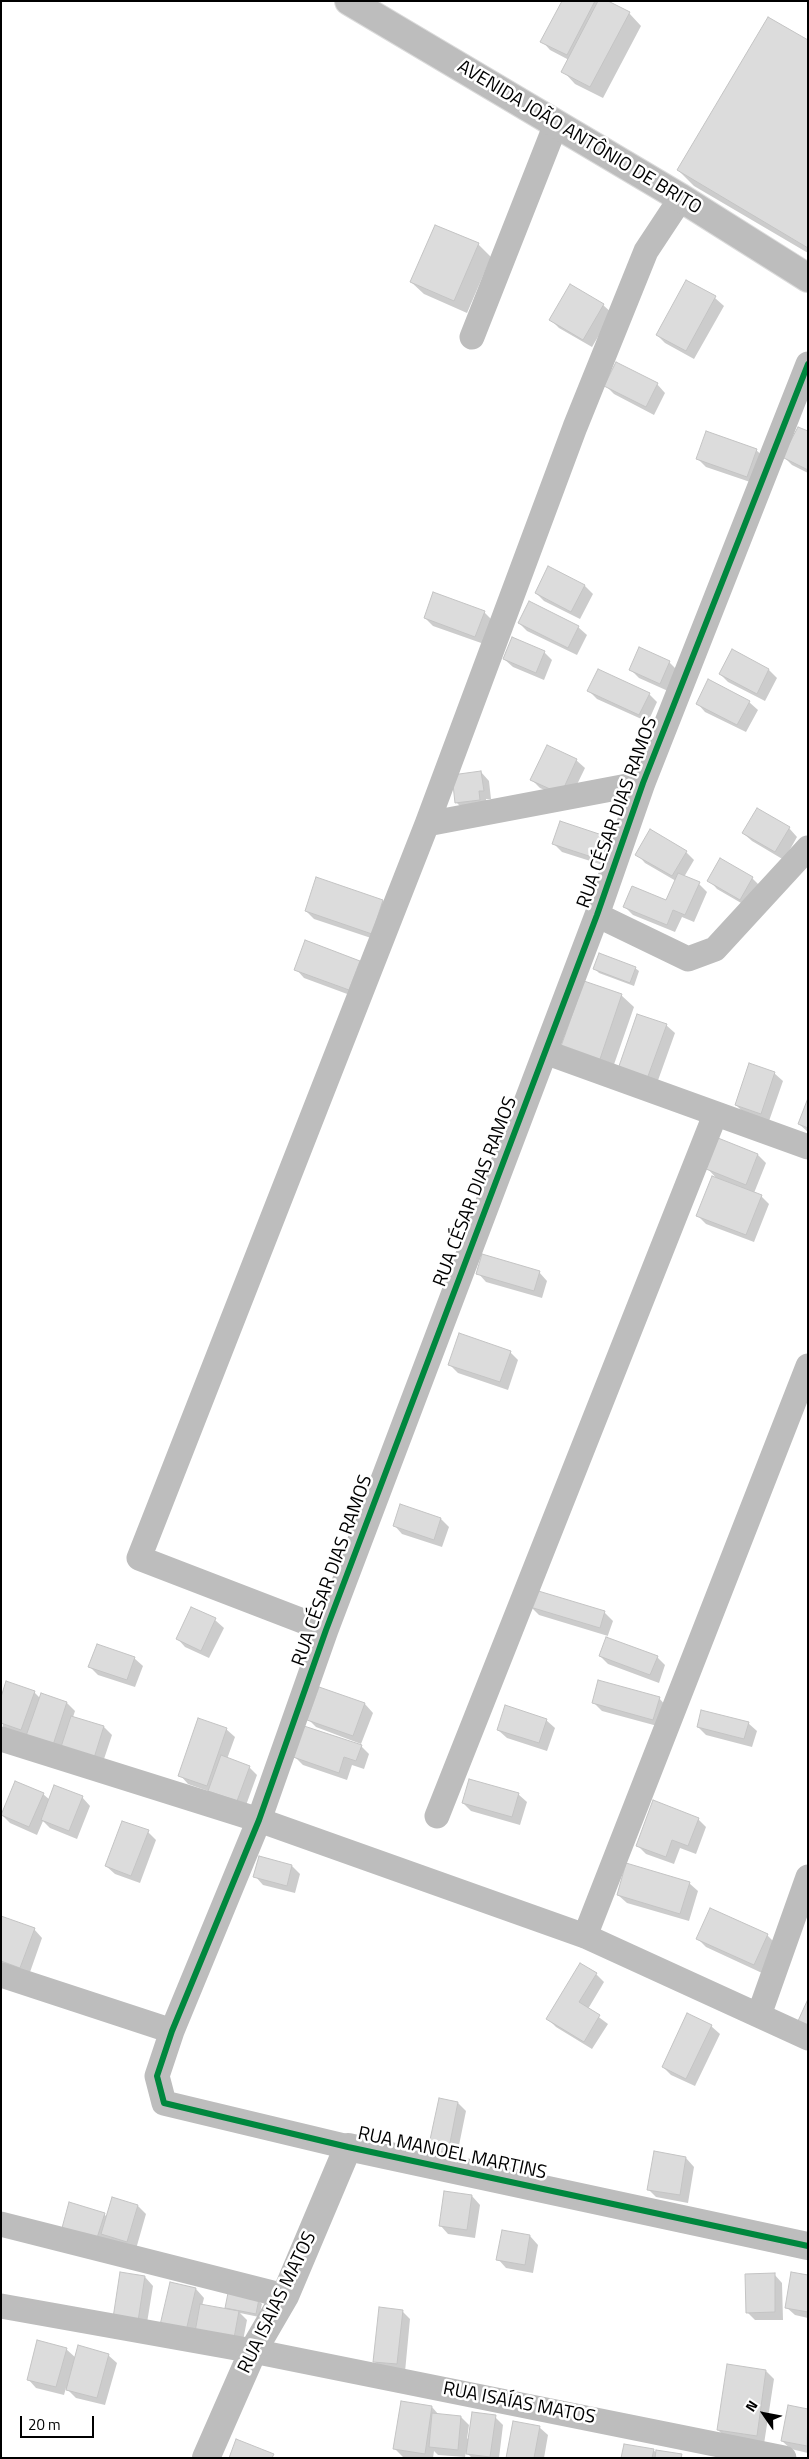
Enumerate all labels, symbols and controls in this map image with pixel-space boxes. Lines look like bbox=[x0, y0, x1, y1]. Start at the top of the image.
street label: AVENIDA JOÃO ANTÔNIO DE BRITO bbox=[453, 56, 705, 220]
street label: RUA CÉSAR DIAS RAMOS bbox=[573, 714, 663, 912]
street label: RUA CÉSAR DIAS RAMOS bbox=[429, 1094, 523, 1290]
street label: RUA CÉSAR DIAS RAMOS bbox=[288, 1472, 378, 1670]
street label: RUA MANOEL MARTINS bbox=[356, 2123, 548, 2185]
street label: RUA ISAIAS MATOS bbox=[234, 2229, 322, 2377]
street label: RUA ISAÍAS MATOS bbox=[441, 2378, 597, 2430]
north arrow bbox=[739, 2389, 789, 2439]
text: N bbox=[740, 2396, 762, 2415]
scale bar bbox=[22, 2406, 96, 2438]
text: 20 m bbox=[28, 2413, 61, 2436]

